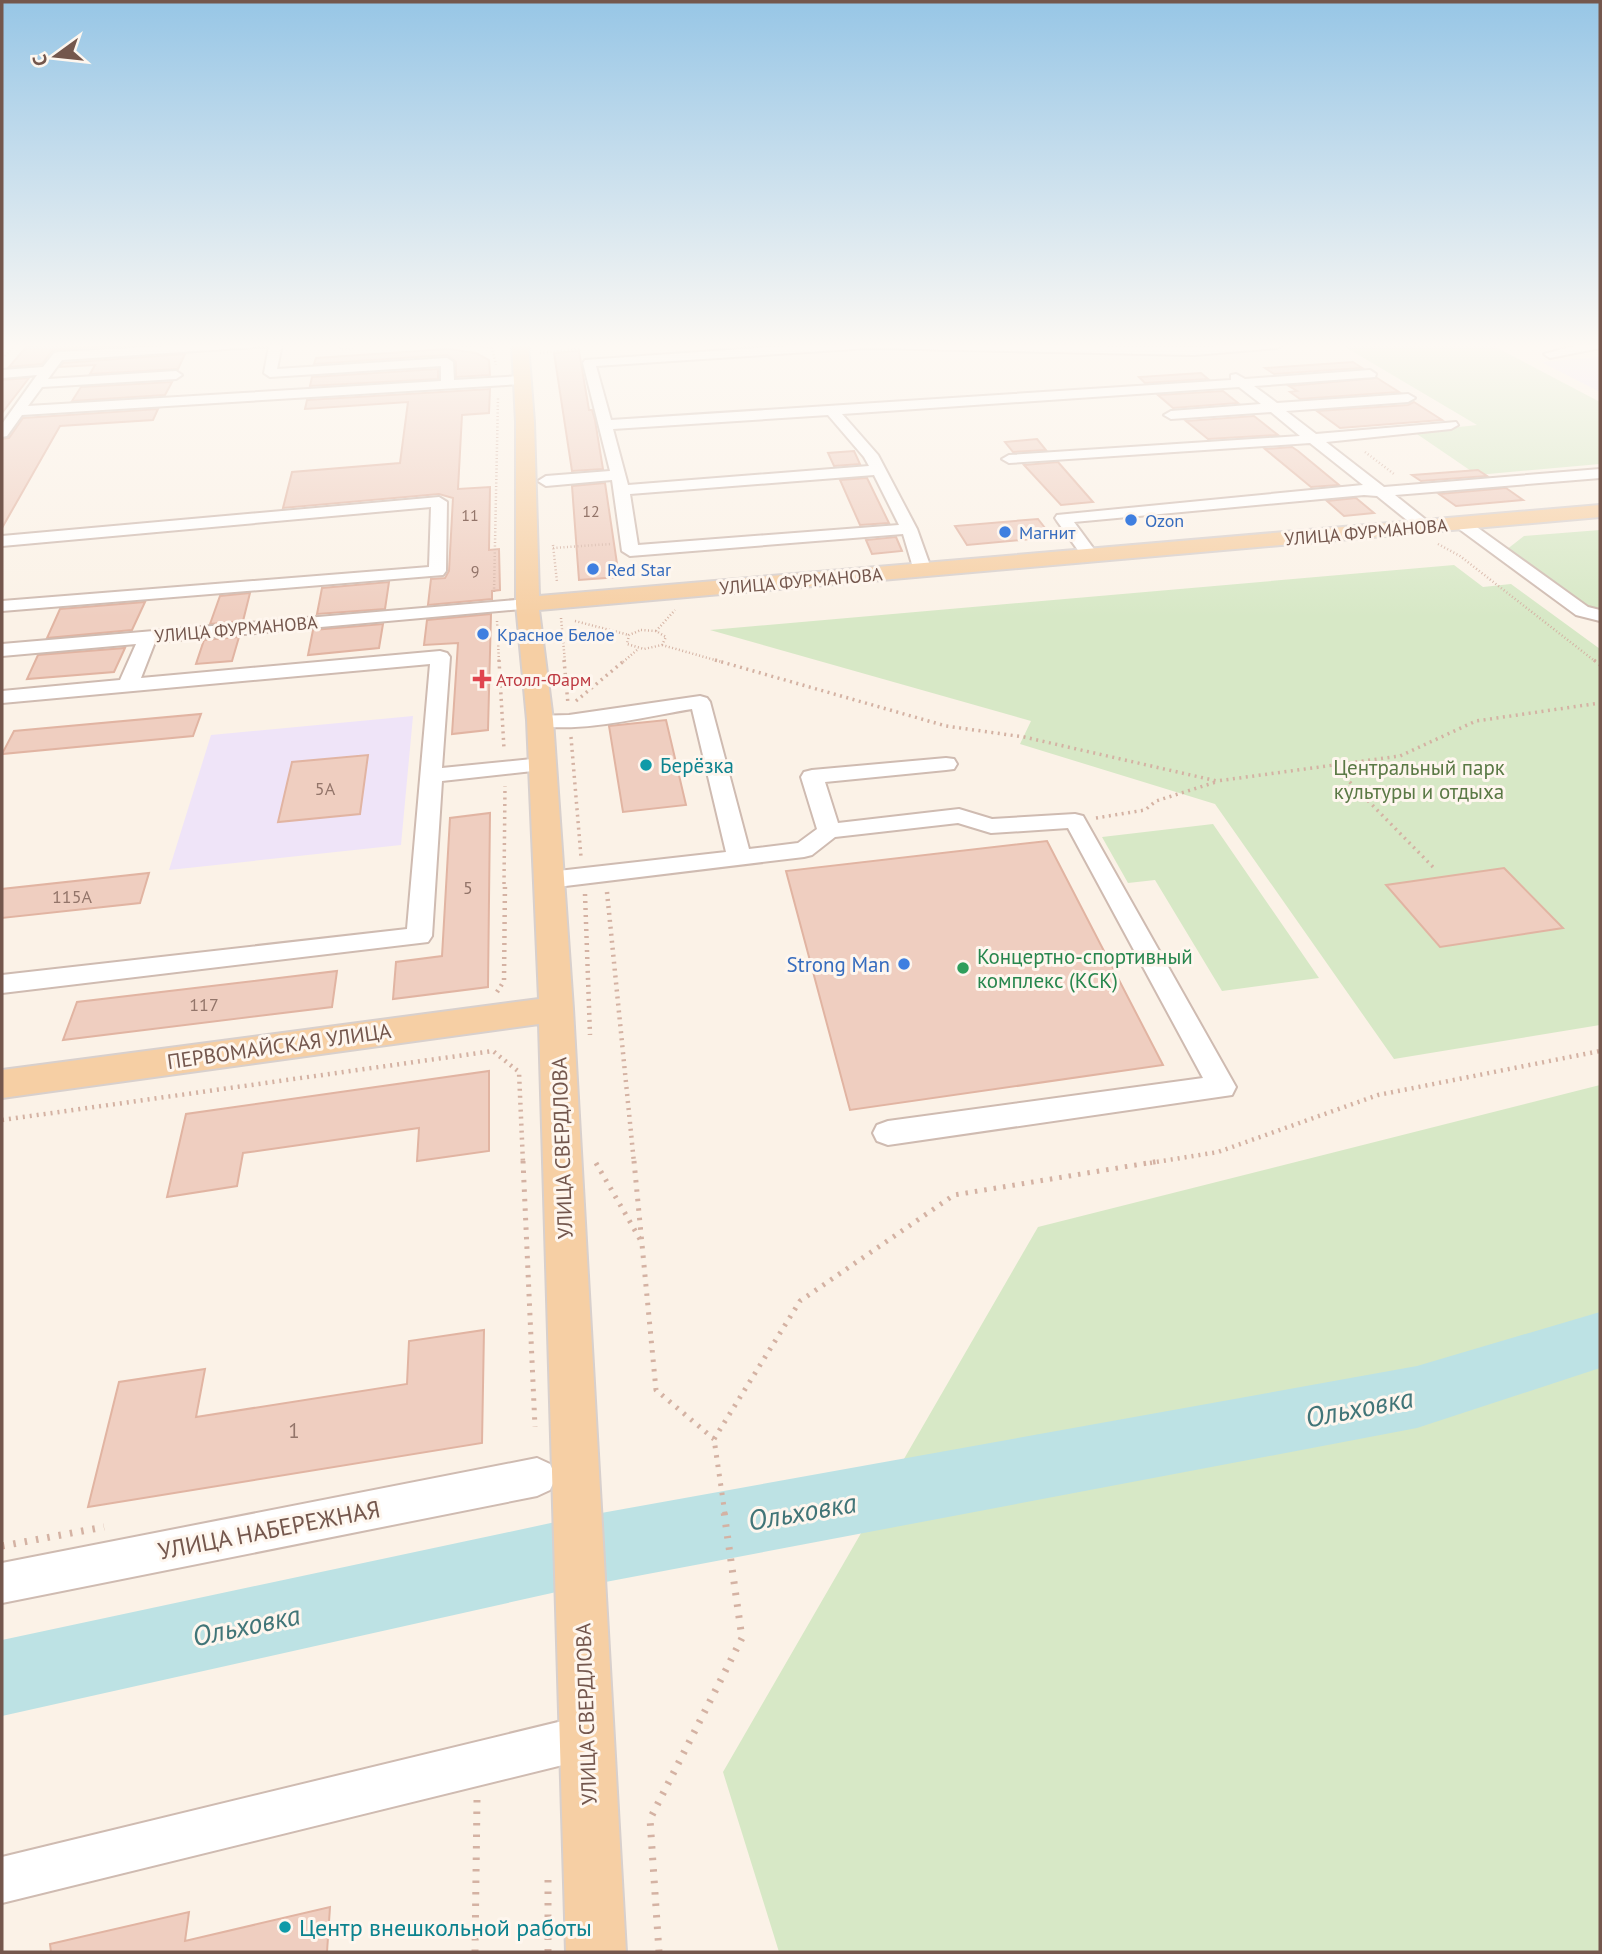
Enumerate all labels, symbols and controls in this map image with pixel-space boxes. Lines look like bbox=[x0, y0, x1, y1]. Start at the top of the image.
north arrow bbox=[21, 21, 91, 91]
text: С bbox=[27, 52, 53, 69]
house number: 12 bbox=[582, 501, 600, 521]
house number: 11 bbox=[461, 505, 479, 525]
place label: Ozon bbox=[1145, 509, 1184, 532]
marker: Ozon bbox=[1123, 512, 1139, 528]
street label: УЛИЦА ФУРМАНОВА bbox=[1283, 513, 1449, 551]
place label: Магнит bbox=[1019, 521, 1076, 544]
marker: Магнит bbox=[997, 524, 1013, 540]
place label: Red Star bbox=[607, 558, 671, 581]
house number: 9 bbox=[471, 561, 479, 581]
marker: Red Star bbox=[585, 561, 601, 577]
street label: УЛИЦА ФУРМАНОВА bbox=[718, 562, 884, 600]
street label: УЛИЦА ФУРМАНОВА bbox=[153, 610, 319, 648]
place label: Красное Белое bbox=[497, 623, 615, 646]
marker: Красное Белое bbox=[475, 626, 491, 642]
place label: Атолл-Фарм bbox=[496, 668, 591, 691]
marker: Атолл-Фарм bbox=[474, 671, 490, 687]
place label: Берёзка bbox=[660, 752, 734, 779]
park label: Центральный парк культуры и отдыха bbox=[1333, 754, 1505, 805]
marker: Берёзка bbox=[638, 757, 654, 773]
house number: 5А bbox=[315, 777, 336, 800]
house number: 5 bbox=[463, 876, 473, 899]
house number: 115А bbox=[52, 885, 92, 908]
place label: Концертно-спортивный комплекс (КСК) bbox=[977, 943, 1193, 994]
place label: Strong Man bbox=[786, 951, 890, 978]
marker: Strong Man bbox=[896, 956, 912, 972]
marker: Концертно-спортивный комплекс (КСК) bbox=[955, 960, 971, 976]
house number: 117 bbox=[189, 993, 219, 1016]
street label: ПЕРВОМАЙСКАЯ УЛИЦА bbox=[165, 1017, 393, 1075]
street label: УЛИЦА СВЕРДЛОВА bbox=[545, 1056, 579, 1240]
water label: Ольховка bbox=[1302, 1378, 1416, 1436]
house number: 1 bbox=[288, 1417, 300, 1444]
water label: Ольховка bbox=[745, 1483, 859, 1539]
street label: УЛИЦА НАБЕРЕЖНАЯ bbox=[155, 1493, 383, 1567]
water label: Ольховка bbox=[189, 1595, 304, 1654]
street label: УЛИЦА СВЕРДЛОВА bbox=[569, 1622, 603, 1806]
place label: Центр внешкольной работы bbox=[299, 1912, 592, 1943]
marker: Центр внешкольной работы bbox=[277, 1919, 293, 1935]

